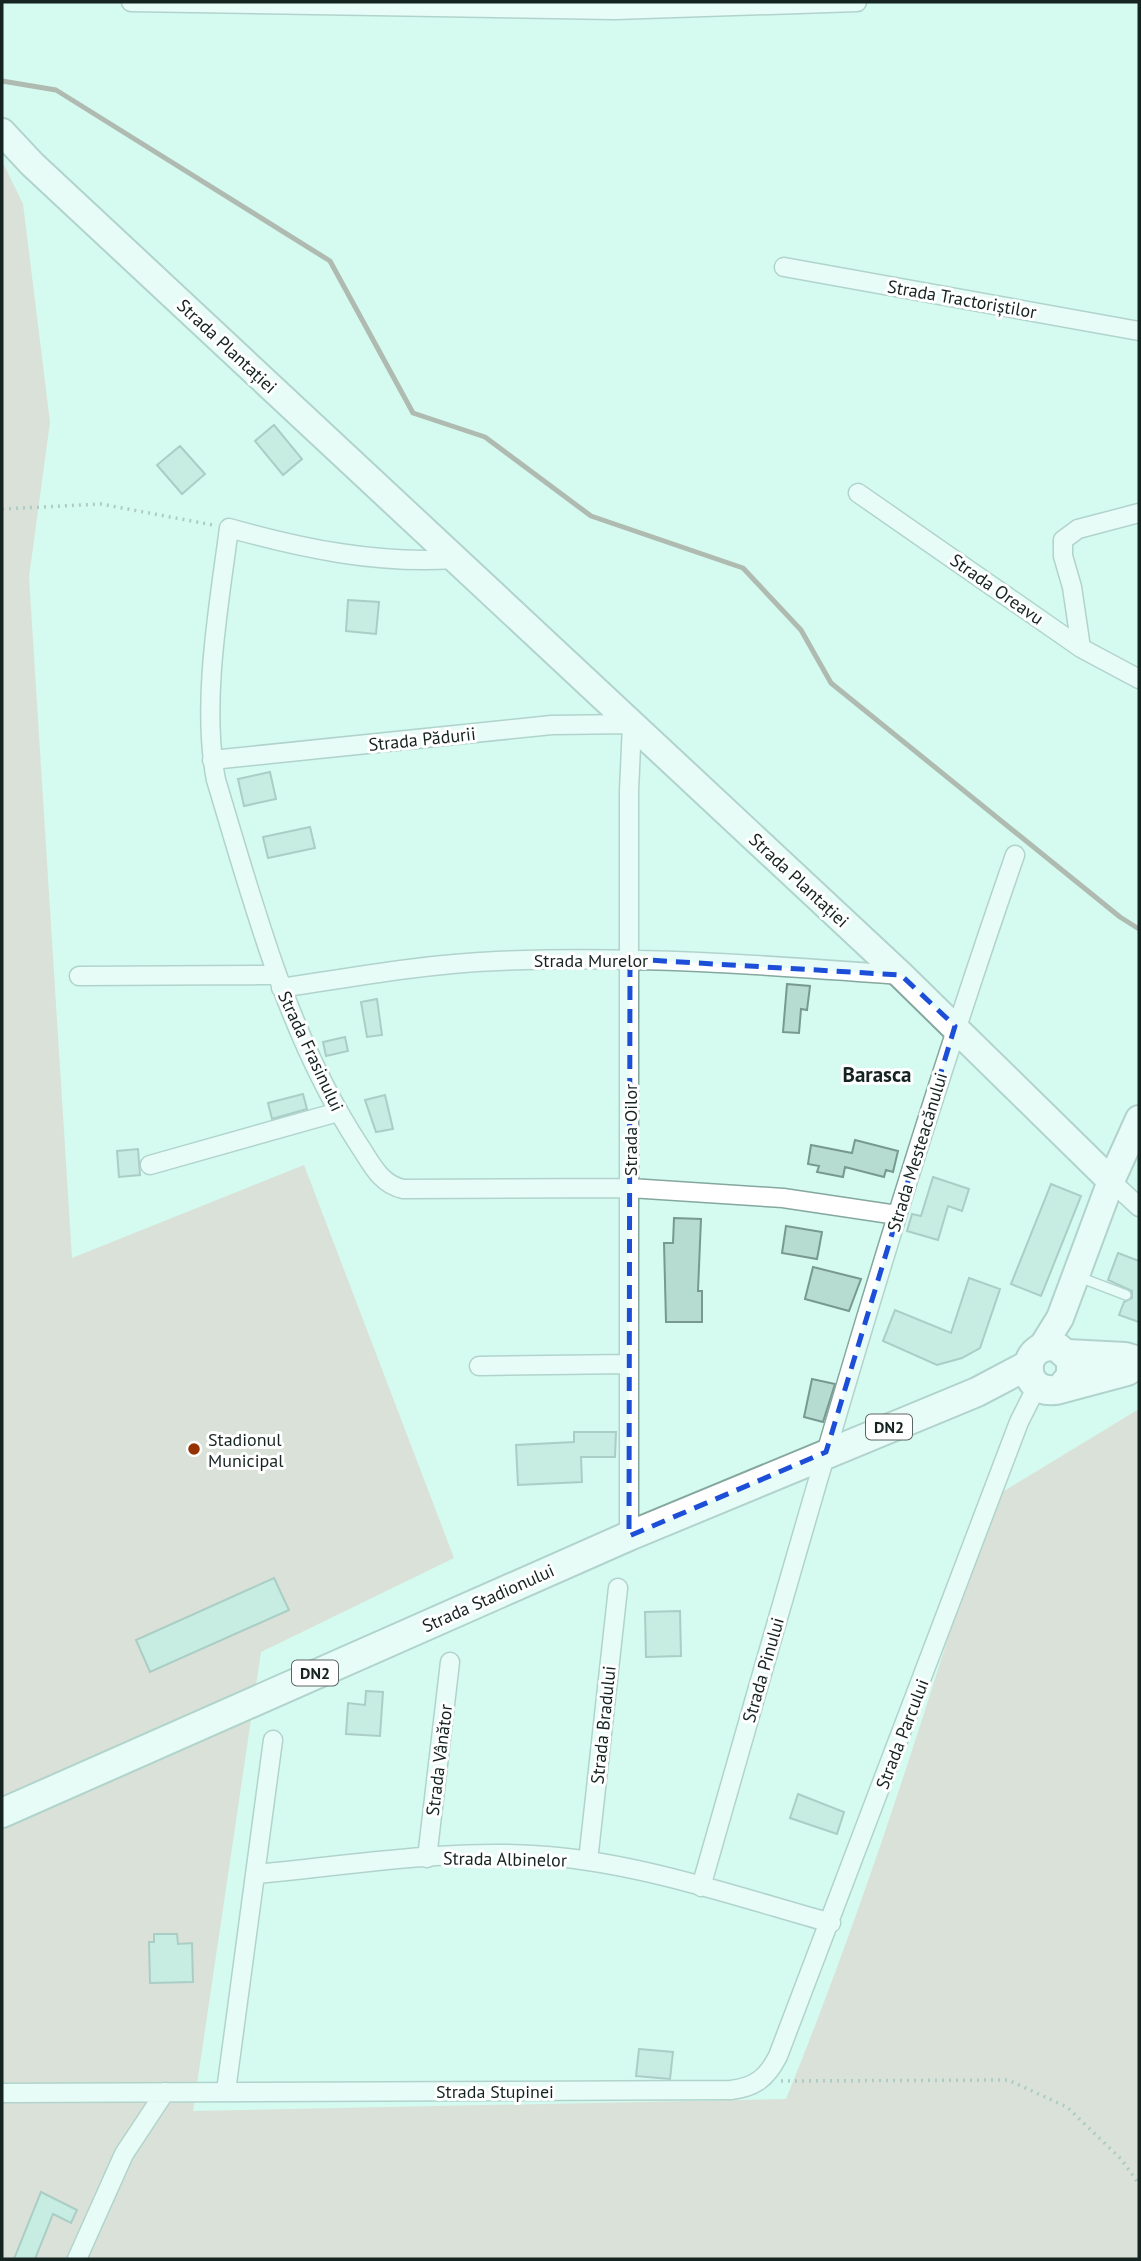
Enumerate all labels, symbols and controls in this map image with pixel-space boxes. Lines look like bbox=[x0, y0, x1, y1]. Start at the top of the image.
street label: Strada Tractoriștilor bbox=[886, 275, 1038, 323]
street label: Strada Plantației bbox=[172, 294, 282, 398]
street label: Strada Oreavu bbox=[946, 548, 1048, 630]
street label: Strada Pădurii bbox=[367, 722, 477, 756]
street label: Strada Plantației bbox=[744, 828, 854, 932]
street label: Strada Murelor bbox=[534, 949, 648, 972]
street label: Strada Frasinului bbox=[273, 987, 349, 1115]
district label: Barasca bbox=[843, 1061, 912, 1088]
street label: Strada Mesteacănului bbox=[882, 1070, 952, 1234]
street label: Strada Oilor bbox=[619, 1084, 642, 1176]
road number: DN2 bbox=[866, 1414, 912, 1440]
place label: Stadionul Municipal bbox=[208, 1428, 284, 1472]
marker: Stadionul Municipal bbox=[186, 1441, 202, 1457]
street label: Strada Stadionului bbox=[418, 1559, 558, 1637]
street label: Strada Pinului bbox=[737, 1615, 789, 1725]
road number: DN2 bbox=[292, 1660, 338, 1686]
street label: Strada Bradului bbox=[585, 1665, 621, 1785]
street label: Strada Parcului bbox=[870, 1676, 934, 1792]
street label: Strada Vânător bbox=[421, 1703, 457, 1817]
street label: Strada Albinelor bbox=[443, 1846, 567, 1872]
street label: Strada Stupinei bbox=[436, 2080, 554, 2103]

